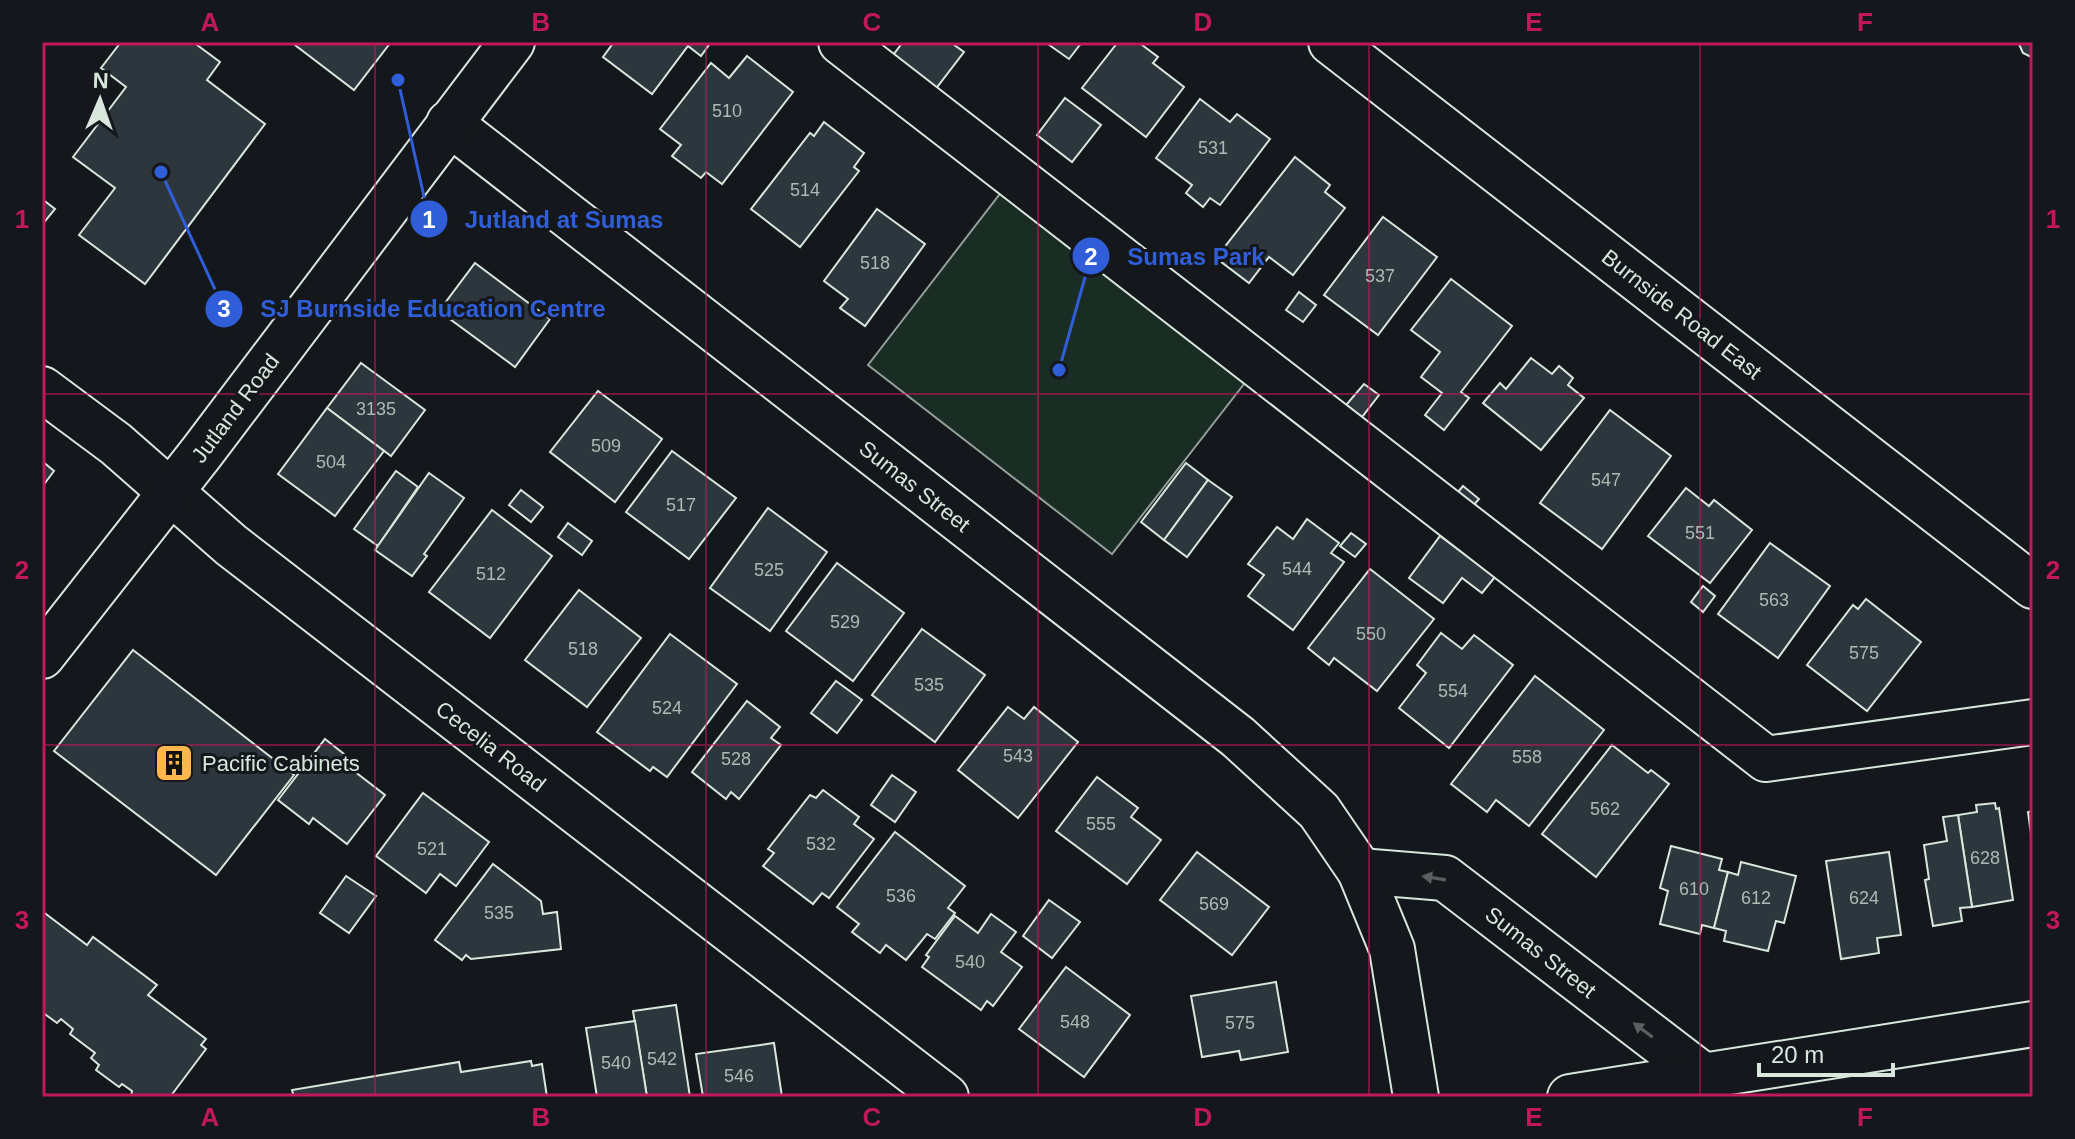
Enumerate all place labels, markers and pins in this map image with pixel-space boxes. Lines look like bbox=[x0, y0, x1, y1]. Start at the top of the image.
callout: Jutland at Sumas bbox=[409, 195, 679, 243]
callout: Sumas Park bbox=[1071, 232, 1281, 280]
callout: SJ Burnside Education Centre bbox=[204, 285, 621, 333]
building icon: Pacific Cabinets bbox=[153, 742, 195, 784]
place label: Pacific Cabinets bbox=[202, 751, 360, 776]

